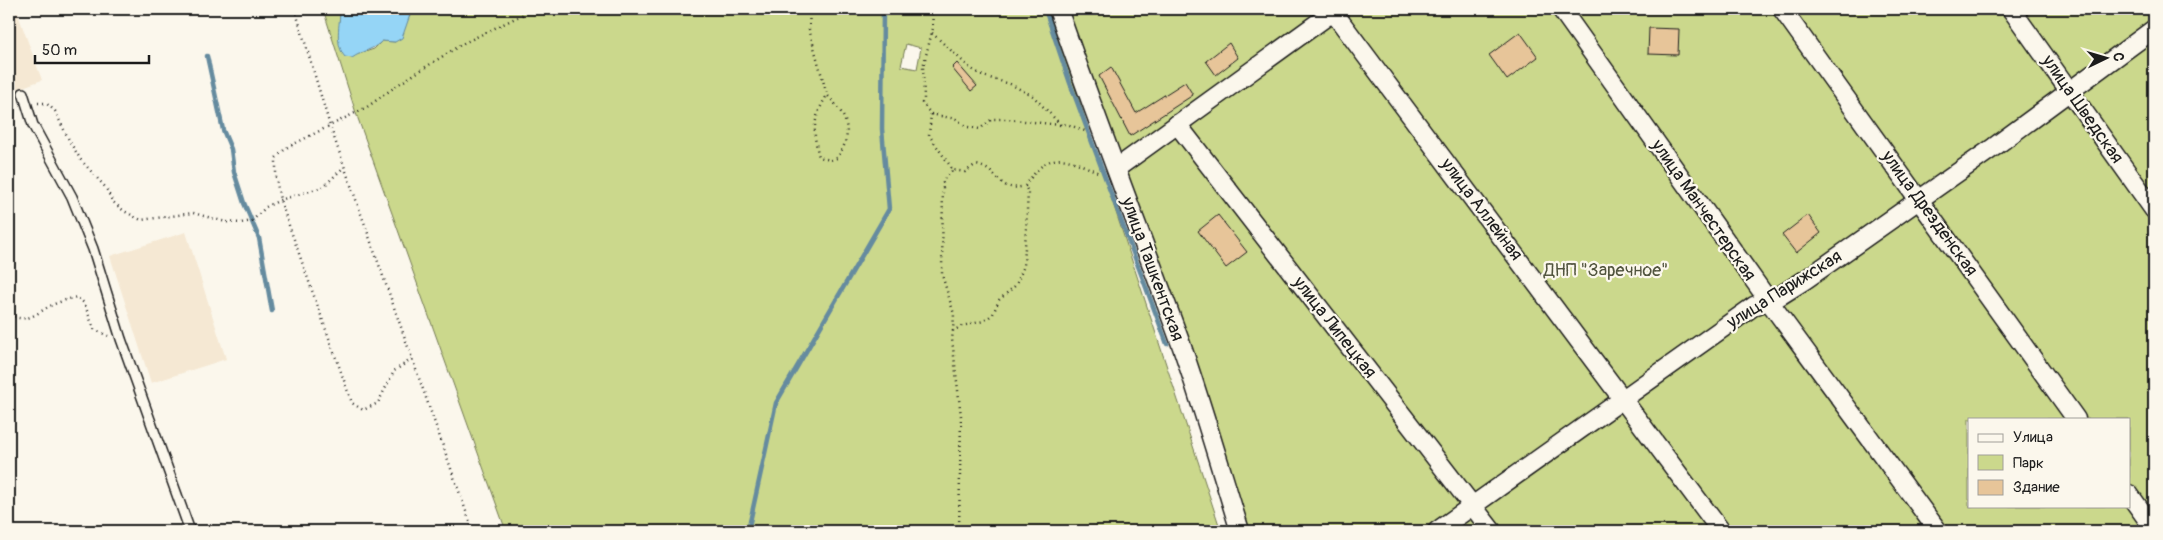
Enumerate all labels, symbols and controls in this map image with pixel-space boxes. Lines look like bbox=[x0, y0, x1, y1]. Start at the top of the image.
scale bar bbox=[35, 32, 149, 64]
north arrow bbox=[2080, 32, 2130, 82]
text: 50 m bbox=[42, 41, 77, 60]
street label: улица Шведская bbox=[2036, 50, 2129, 168]
text: С bbox=[2110, 52, 2127, 62]
street label: улица Манчестерская bbox=[1646, 134, 1761, 285]
street label: улица Дрезденская bbox=[1876, 145, 1983, 281]
street label: улица Аллейная bbox=[1435, 153, 1528, 265]
street label: улица Ташкентская bbox=[1116, 193, 1189, 344]
street label: улица Парижская bbox=[1722, 245, 1846, 334]
park label: ДНП "Заречное" bbox=[1543, 259, 1668, 282]
street label: улица Липецкая bbox=[1287, 271, 1382, 383]
legend bbox=[1968, 418, 2130, 508]
text: Улица bbox=[2013, 428, 2053, 447]
text: Парк bbox=[2013, 454, 2044, 473]
text: Здание bbox=[2013, 478, 2060, 497]

